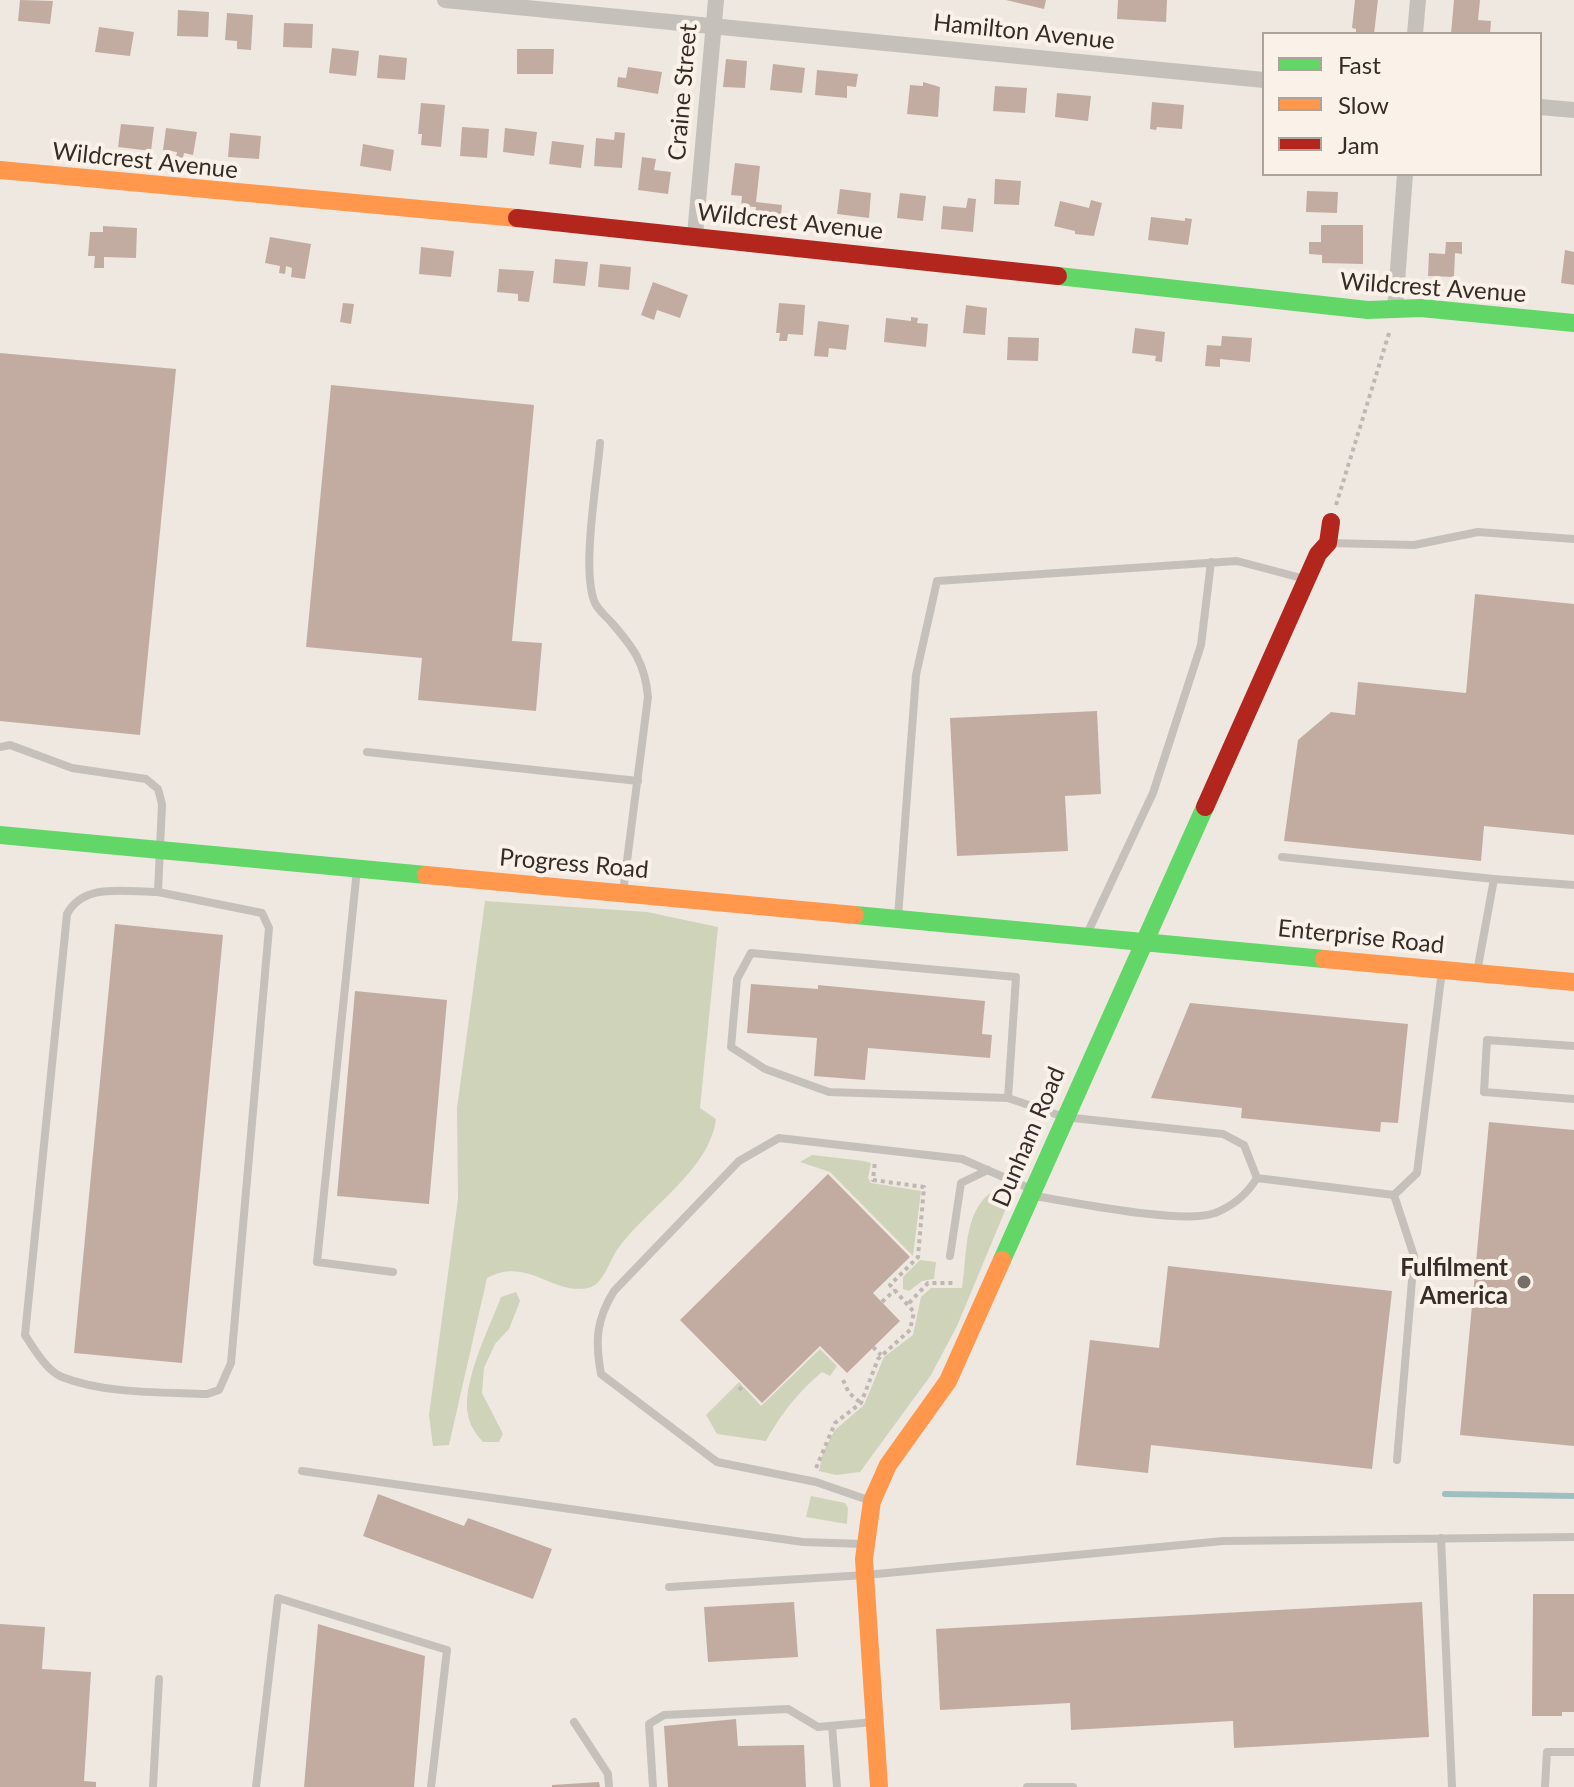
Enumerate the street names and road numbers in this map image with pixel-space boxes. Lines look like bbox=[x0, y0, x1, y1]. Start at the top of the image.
street label: Hamilton Avenue bbox=[932, 8, 1116, 56]
street label: Craine Street bbox=[663, 22, 703, 162]
street label: Wildcrest Avenue bbox=[51, 137, 239, 185]
street label: Wildcrest Avenue bbox=[696, 198, 884, 246]
street label: Wildcrest Avenue bbox=[1339, 267, 1527, 309]
street label: Progress Road bbox=[498, 843, 650, 885]
street label: Enterprise Road bbox=[1276, 914, 1446, 960]
street label: Dunham Road bbox=[987, 1063, 1071, 1211]

